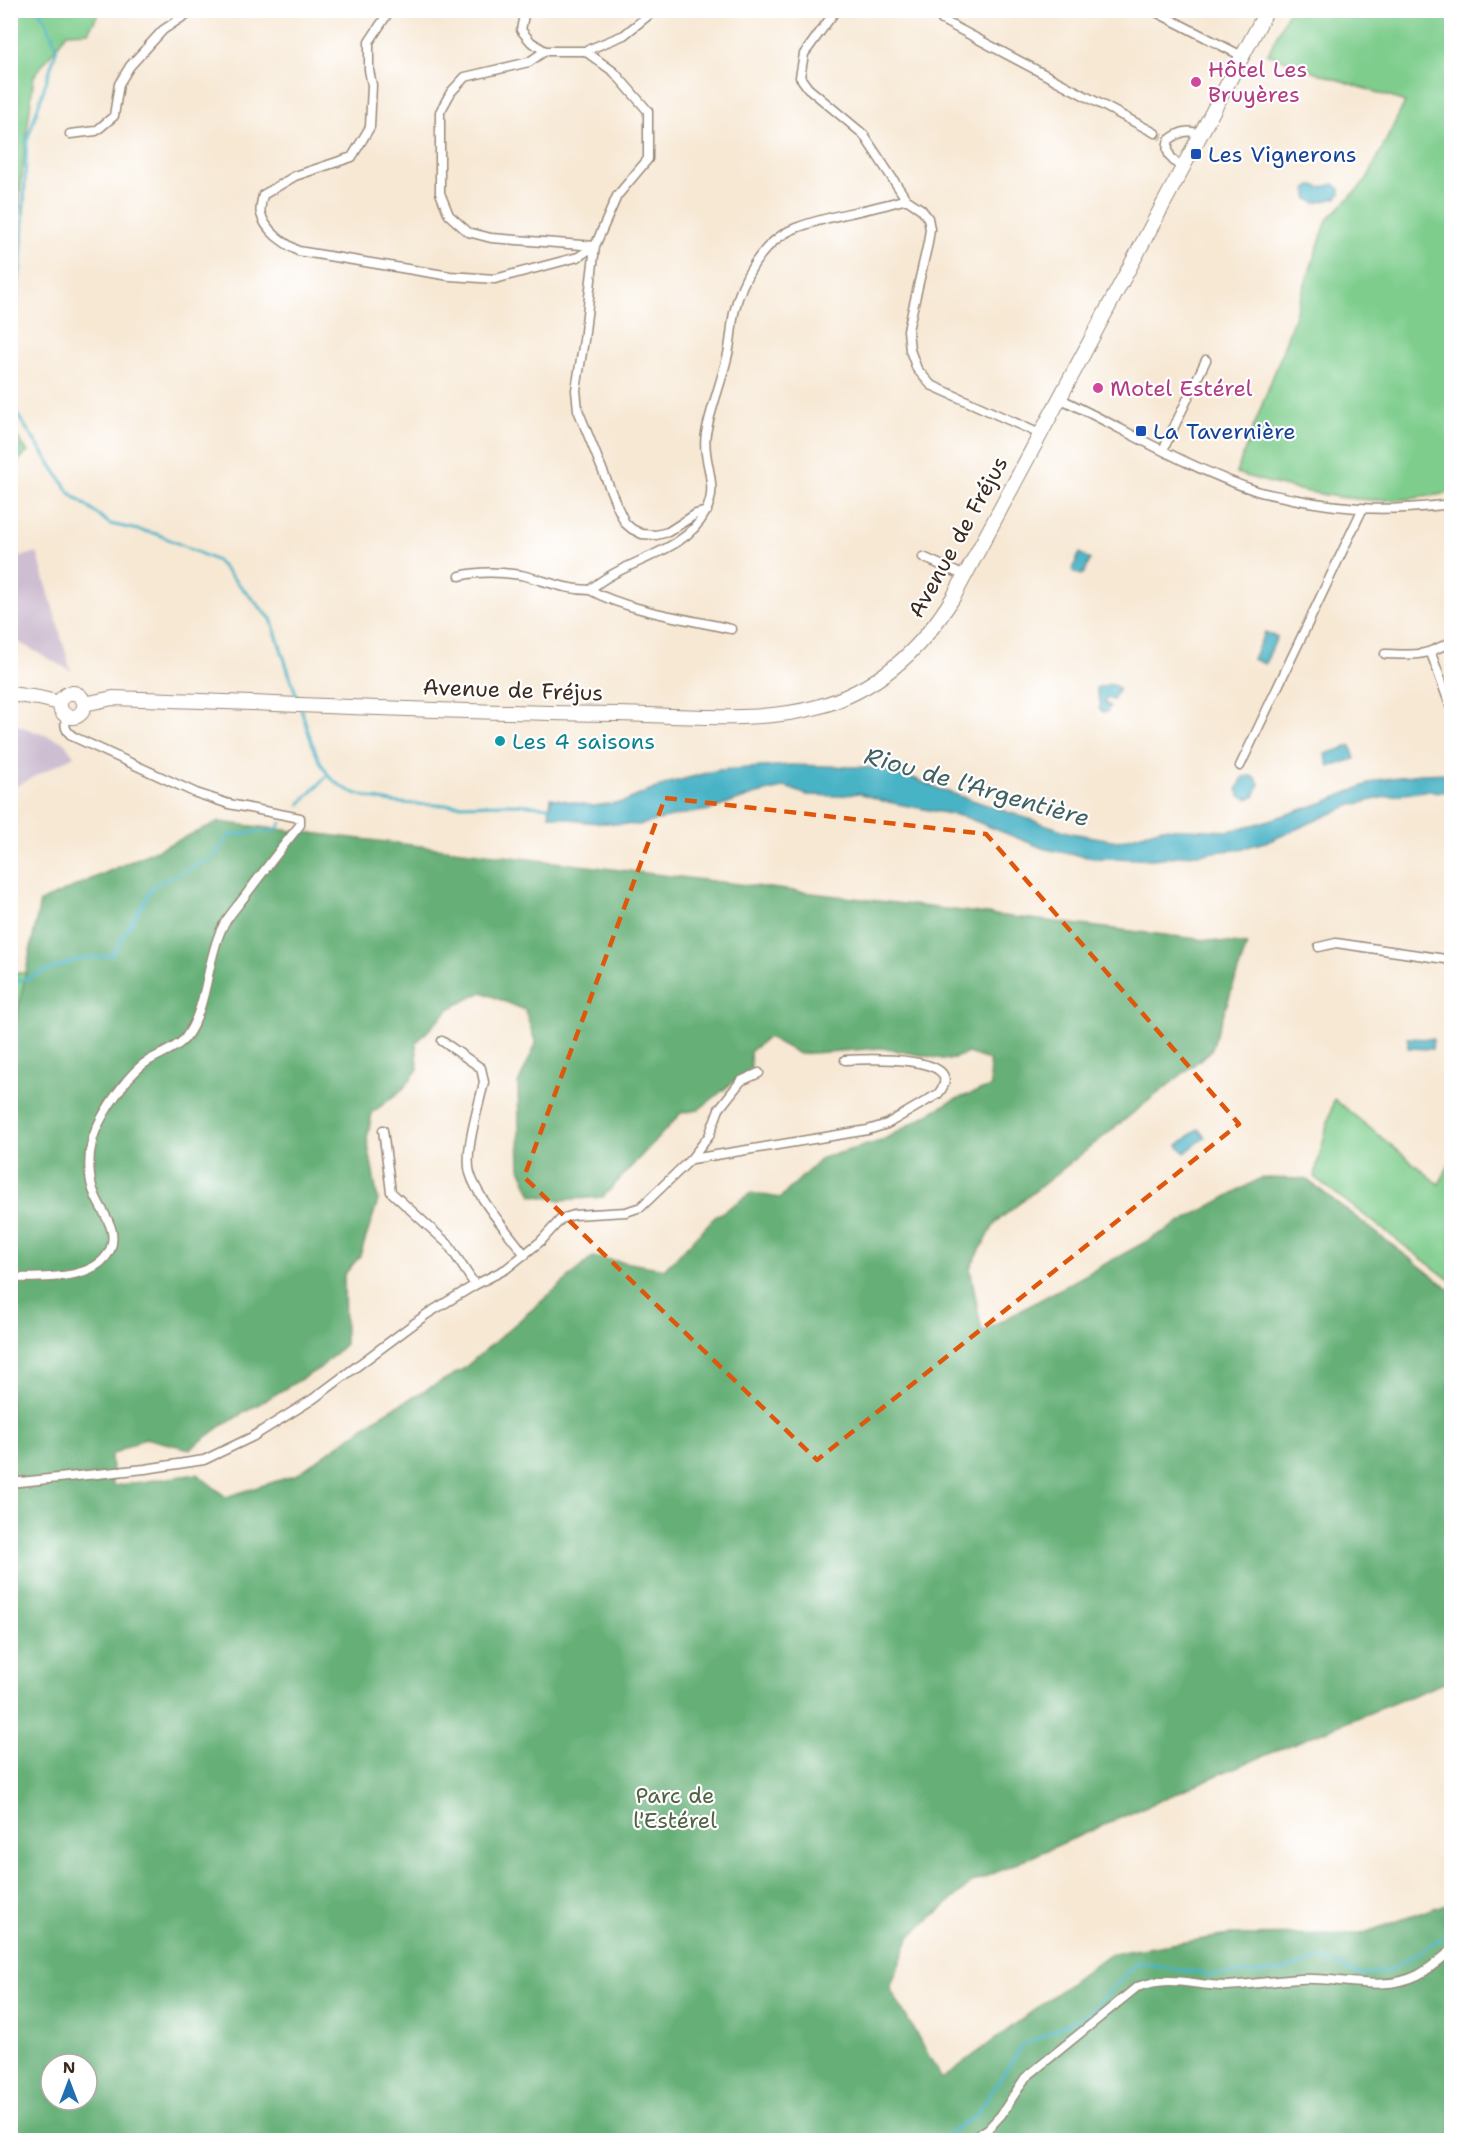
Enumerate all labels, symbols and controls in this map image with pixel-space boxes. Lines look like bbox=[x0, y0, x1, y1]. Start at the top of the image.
place label: Hôtel Les Bruyères bbox=[1208, 55, 1307, 109]
marker: Hôtel Les Bruyères bbox=[1189, 75, 1203, 89]
place label: Les Vignerons bbox=[1208, 140, 1357, 169]
marker: Les Vignerons bbox=[1189, 147, 1203, 161]
place label: Motel Estérel bbox=[1110, 374, 1253, 403]
marker: Motel Estérel bbox=[1091, 381, 1105, 395]
place label: La Tavernière bbox=[1153, 417, 1296, 446]
marker: La Tavernière bbox=[1134, 424, 1148, 438]
street label: Avenue de Fréjus bbox=[902, 451, 1014, 623]
street label: Avenue de Fréjus bbox=[422, 672, 604, 708]
place label: Les 4 saisons bbox=[512, 727, 655, 756]
marker: Les 4 saisons bbox=[493, 734, 507, 748]
water label: Riou de l'Argentière bbox=[861, 740, 1093, 834]
park label: Parc de l'Estérel bbox=[633, 1781, 717, 1835]
north arrow bbox=[39, 2052, 99, 2112]
text: N bbox=[63, 2057, 75, 2078]

